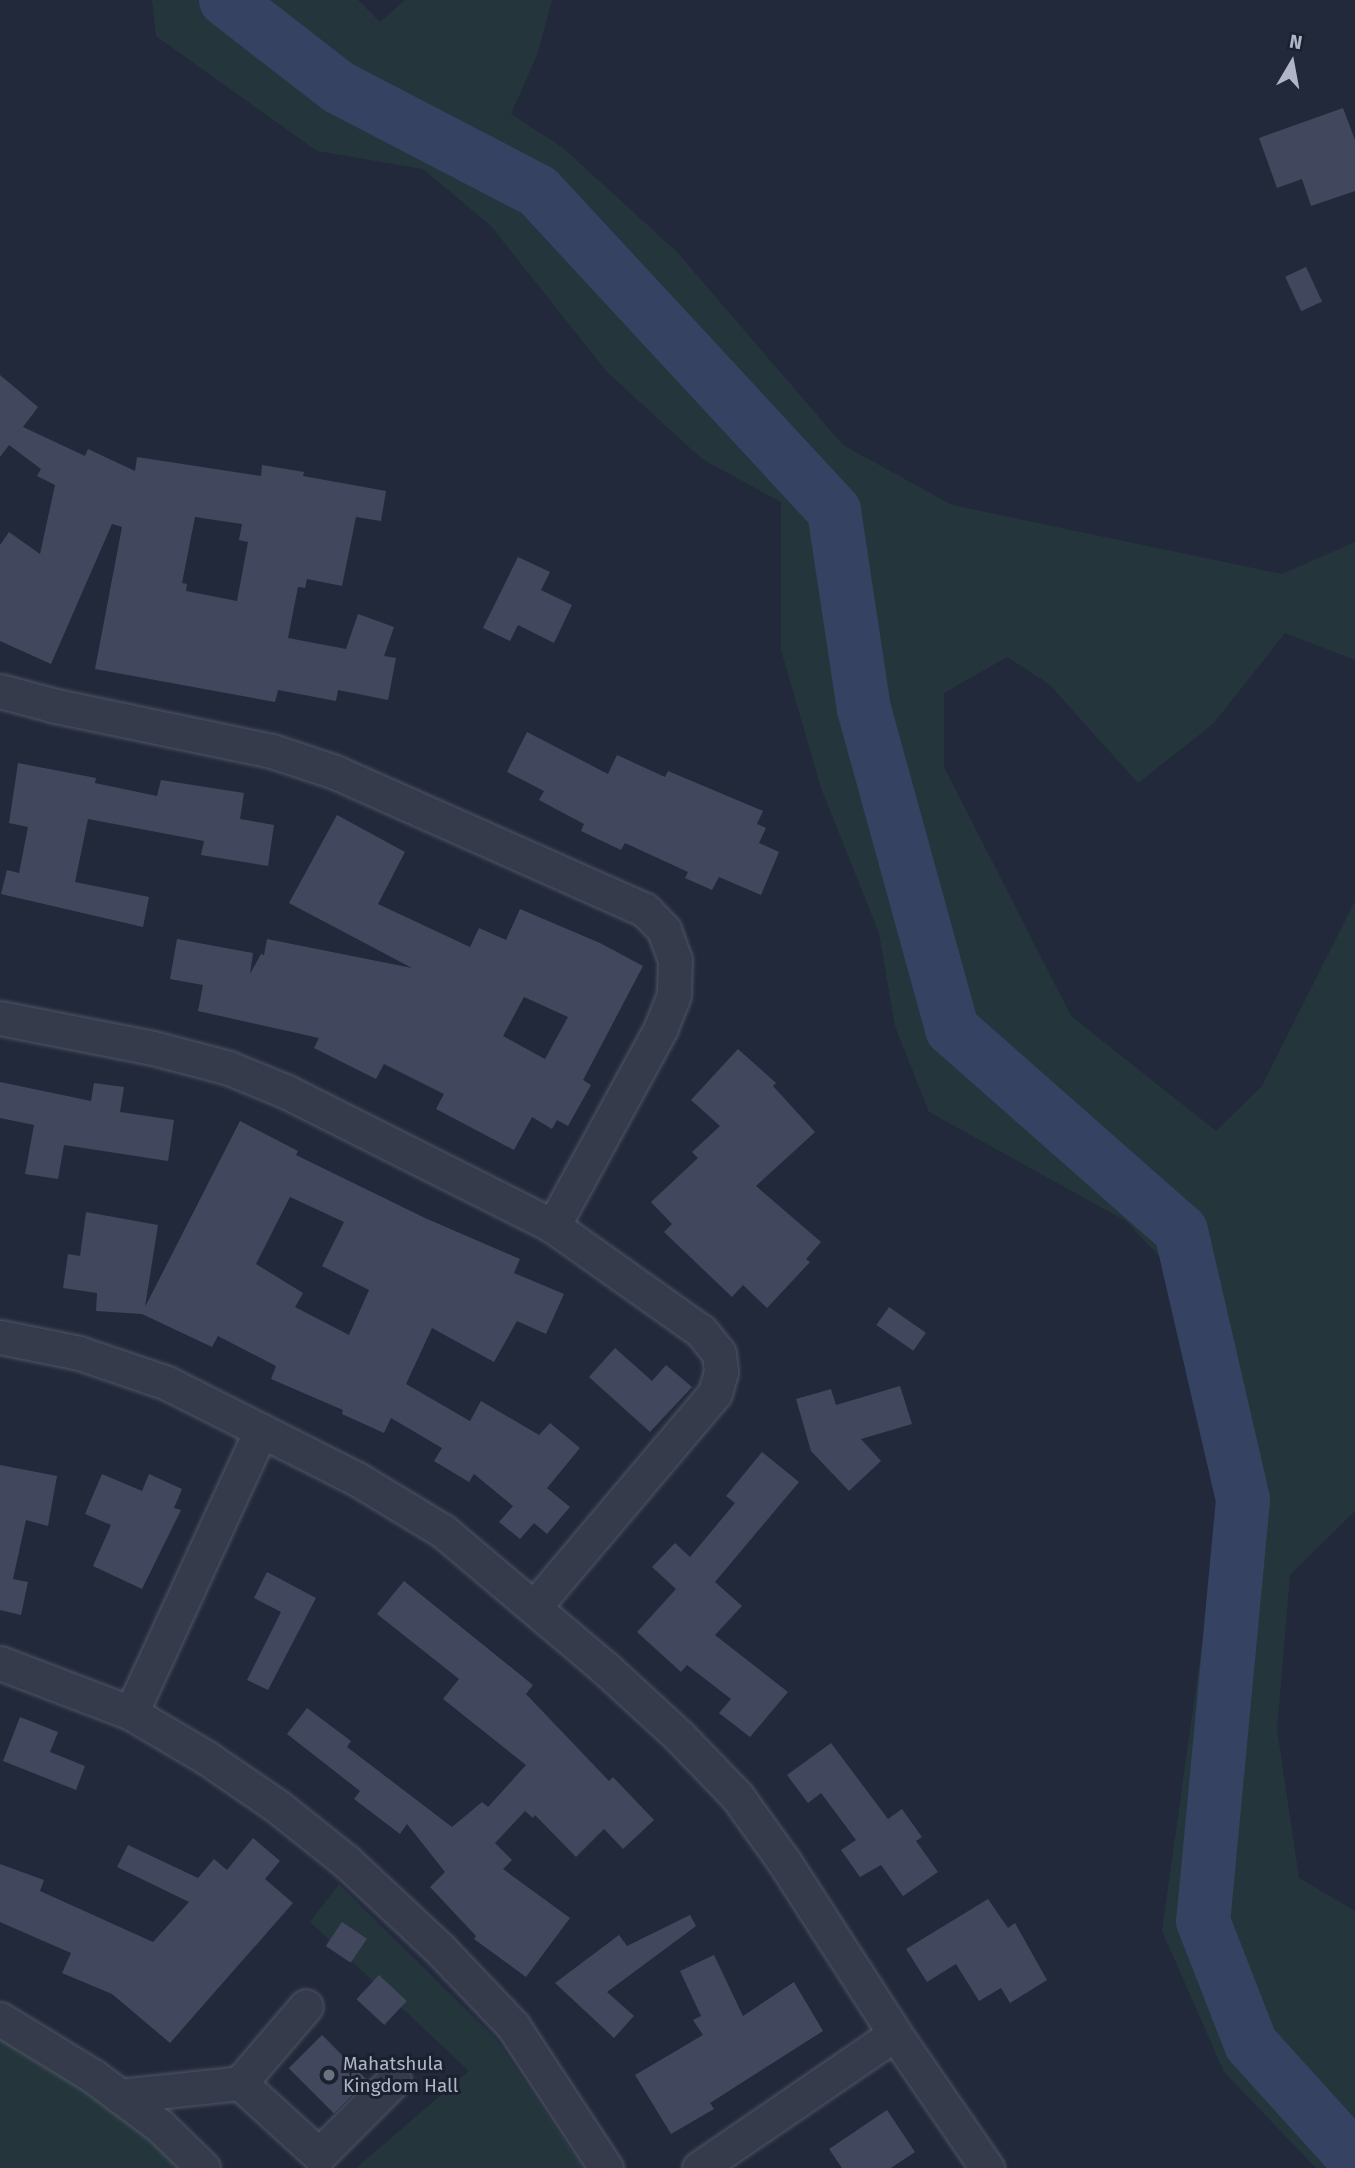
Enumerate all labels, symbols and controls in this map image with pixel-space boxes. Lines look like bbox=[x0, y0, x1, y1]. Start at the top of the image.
north arrow bbox=[1257, 28, 1327, 98]
text: N bbox=[1288, 29, 1304, 54]
place label: Mahatshula Kingdom Hall bbox=[343, 2053, 458, 2097]
marker: Mahatshula Kingdom Hall bbox=[321, 2067, 337, 2083]

